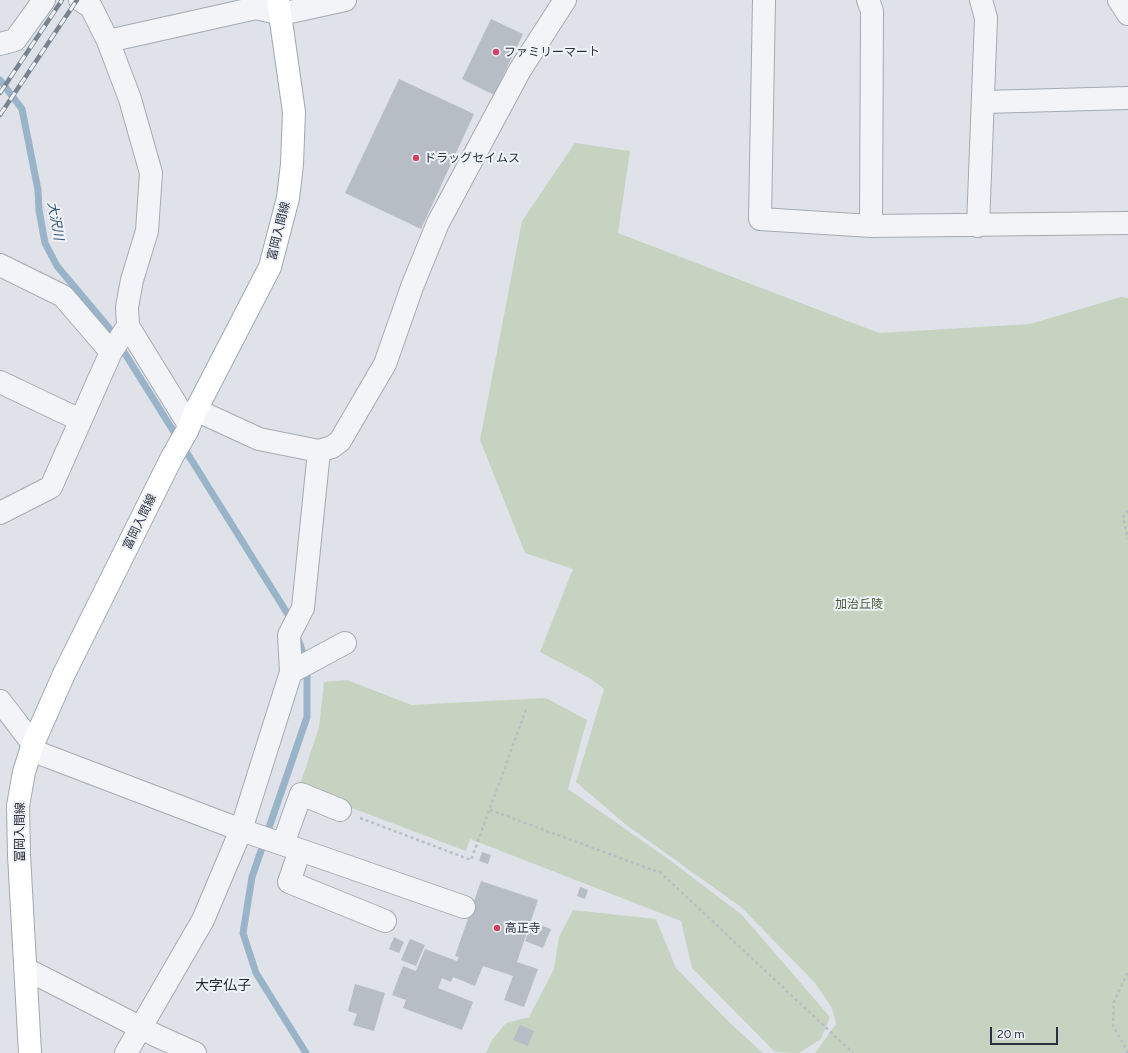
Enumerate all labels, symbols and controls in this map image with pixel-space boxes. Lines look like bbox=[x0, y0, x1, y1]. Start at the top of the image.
place label: ファミリーマート bbox=[504, 45, 600, 59]
marker: ファミリーマート bbox=[491, 47, 501, 57]
place label: ドラッグセイムス bbox=[424, 151, 520, 165]
marker: ドラッグセイムス bbox=[411, 153, 421, 163]
water label: 大沢川 bbox=[44, 200, 66, 242]
street label: 富岡入間線 bbox=[265, 200, 293, 262]
street label: 富岡入間線 bbox=[120, 492, 160, 552]
park label: 加治丘陵 bbox=[835, 597, 883, 611]
street label: 富岡入間線 bbox=[13, 802, 27, 862]
place label: 高正寺 bbox=[505, 921, 541, 935]
marker: 高正寺 bbox=[492, 923, 502, 933]
district label: 大字仏子 bbox=[195, 978, 251, 994]
scale bar bbox=[992, 1019, 1060, 1045]
text: 20 m bbox=[997, 1027, 1025, 1041]

